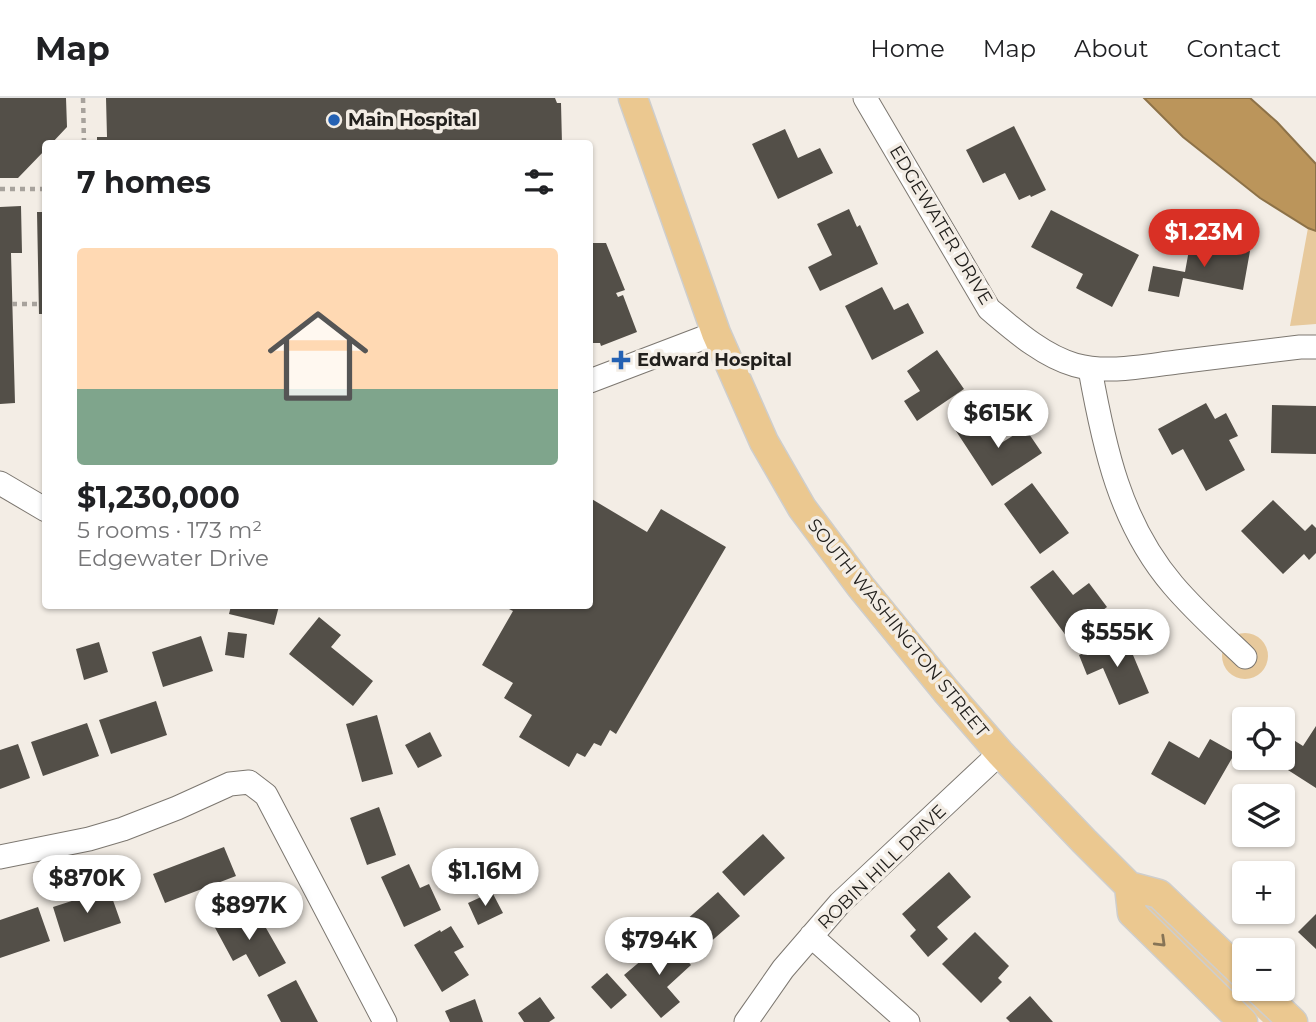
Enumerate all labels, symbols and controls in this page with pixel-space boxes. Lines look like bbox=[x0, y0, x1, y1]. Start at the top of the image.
text: Map bbox=[35, 28, 110, 68]
text: Home bbox=[870, 34, 945, 63]
text: Map bbox=[983, 34, 1036, 63]
text: About bbox=[1074, 34, 1148, 63]
text: Contact bbox=[1186, 34, 1281, 63]
place label: Main Hospital bbox=[348, 109, 477, 131]
marker: Main Hospital bbox=[326, 112, 342, 128]
street label: EDGEWATER DRIVE bbox=[885, 141, 997, 309]
icon: filters bbox=[520, 163, 558, 201]
text: 7 homes bbox=[77, 164, 211, 201]
pin: $1.23M bbox=[1147, 209, 1261, 269]
text: $1.23M bbox=[1165, 218, 1243, 246]
icon: home bbox=[255, 293, 381, 419]
place label: Edward Hospital bbox=[637, 349, 792, 371]
marker: Edward Hospital bbox=[611, 350, 631, 370]
pin: $615K bbox=[949, 390, 1047, 450]
text: $615K bbox=[963, 399, 1033, 427]
text: $1,230,000 bbox=[77, 479, 240, 516]
street label: SOUTH WASHINGTON STREET bbox=[803, 514, 994, 742]
text: 5 rooms · 173 m² bbox=[77, 516, 262, 544]
text: Edgewater Drive bbox=[77, 544, 269, 572]
pin: $555K bbox=[1068, 610, 1166, 669]
text: $555K bbox=[1081, 618, 1153, 646]
map controls bbox=[1232, 707, 1295, 1001]
button: locate bbox=[1232, 707, 1295, 770]
button: layers bbox=[1232, 784, 1295, 847]
street label: ROBIN HILL DRIVE bbox=[813, 800, 951, 934]
pin: $1.16M bbox=[428, 848, 542, 908]
pin: $870K bbox=[38, 856, 136, 915]
text: $1.16M bbox=[448, 857, 522, 885]
button: + bbox=[1232, 861, 1295, 924]
text: $870K bbox=[49, 864, 125, 892]
pin: $897K bbox=[200, 882, 298, 942]
text: $897K bbox=[211, 891, 287, 919]
pin: $794K bbox=[610, 918, 708, 977]
text: $794K bbox=[621, 926, 697, 954]
one-way arrow bbox=[1152, 933, 1165, 946]
button: − bbox=[1232, 938, 1295, 1001]

